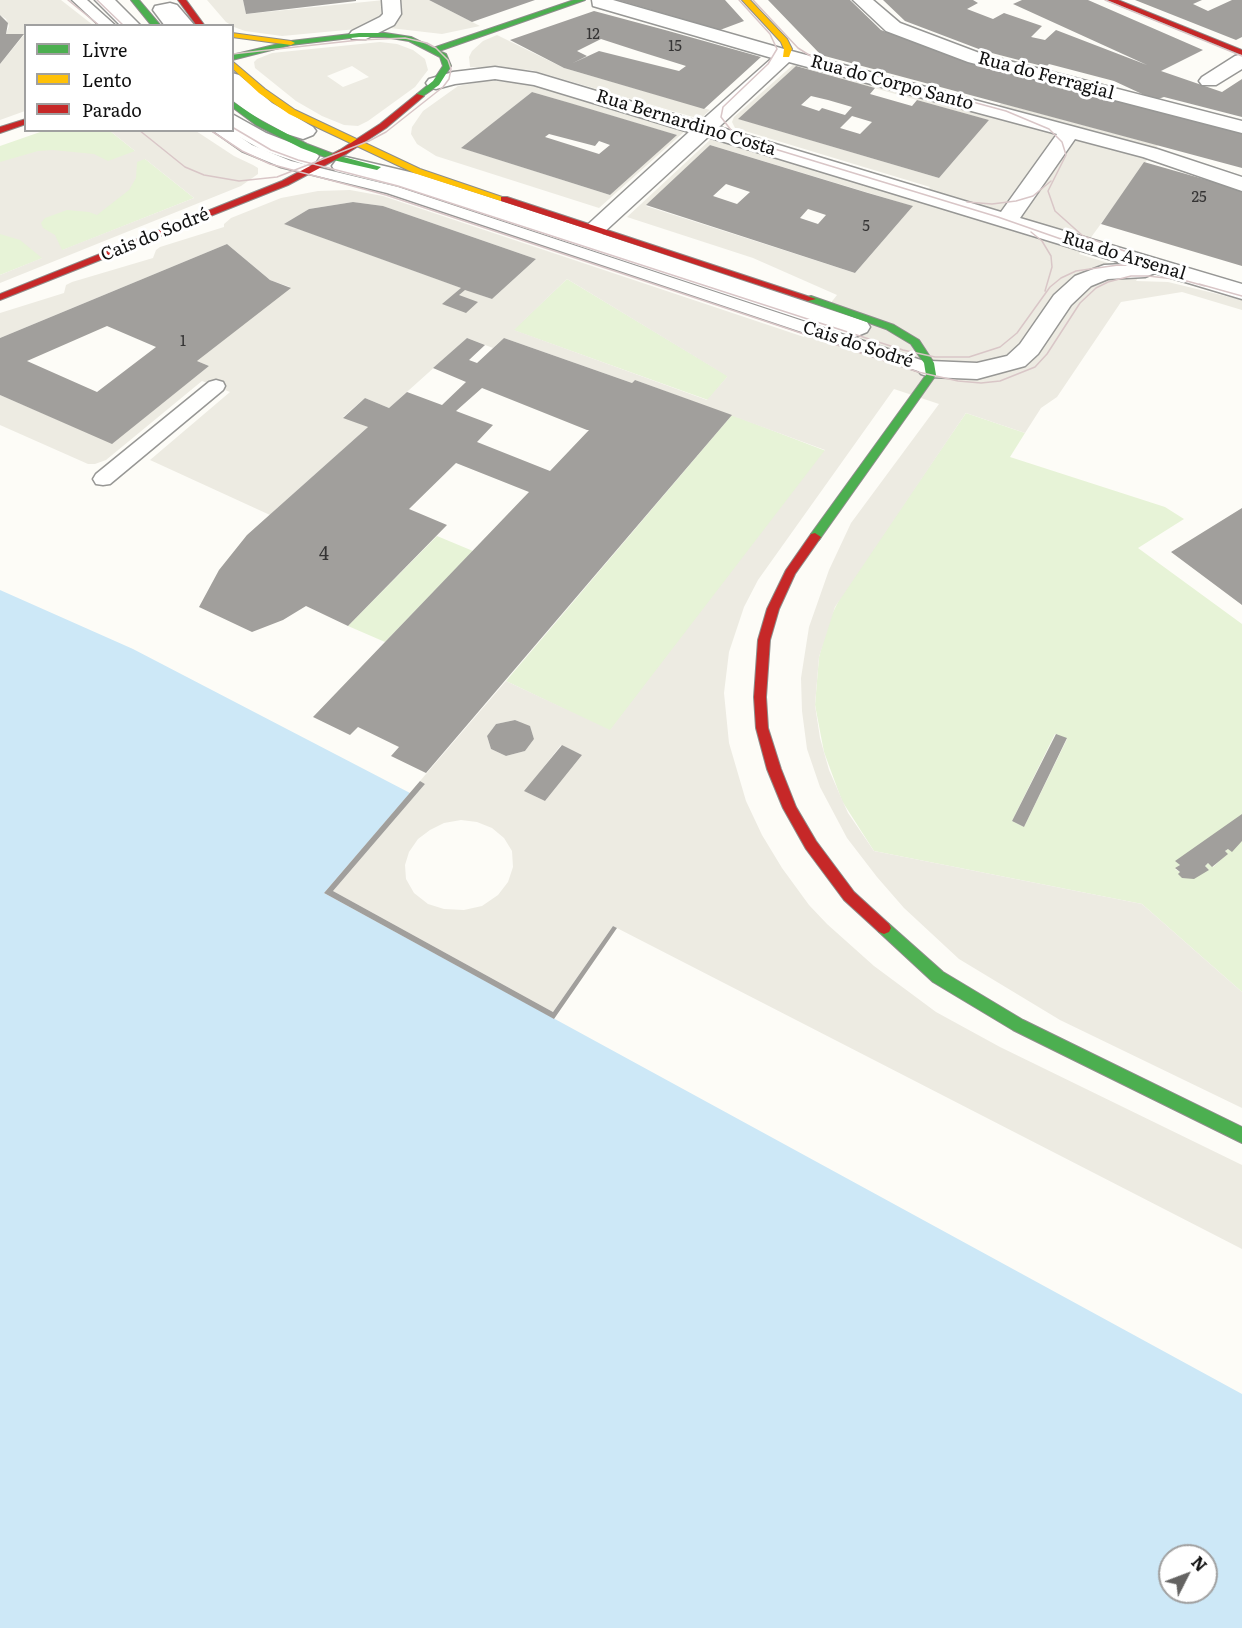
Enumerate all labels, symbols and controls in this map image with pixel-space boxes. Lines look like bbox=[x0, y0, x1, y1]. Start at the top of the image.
legend bbox=[24, 24, 234, 132]
house number: 12 bbox=[586, 26, 600, 44]
text: Livre bbox=[82, 36, 127, 63]
house number: 15 bbox=[668, 38, 682, 56]
street label: Rua do Ferragial bbox=[976, 47, 1116, 105]
street label: Rua do Corpo Santo bbox=[808, 51, 976, 115]
text: Lento bbox=[82, 66, 132, 93]
street label: Rua Bernardino Costa bbox=[593, 85, 779, 161]
text: Parado bbox=[82, 96, 142, 123]
house number: 25 bbox=[1191, 189, 1207, 207]
street label: Cais do Sodré bbox=[98, 203, 212, 267]
house number: 5 bbox=[862, 218, 870, 236]
street label: Rua do Arsenal bbox=[1060, 227, 1188, 285]
street label: Cais do Sodré bbox=[800, 317, 916, 373]
house number: 1 bbox=[180, 333, 186, 351]
house number: 4 bbox=[319, 544, 329, 566]
north arrow bbox=[1158, 1544, 1218, 1604]
text: N bbox=[1186, 1550, 1213, 1576]

